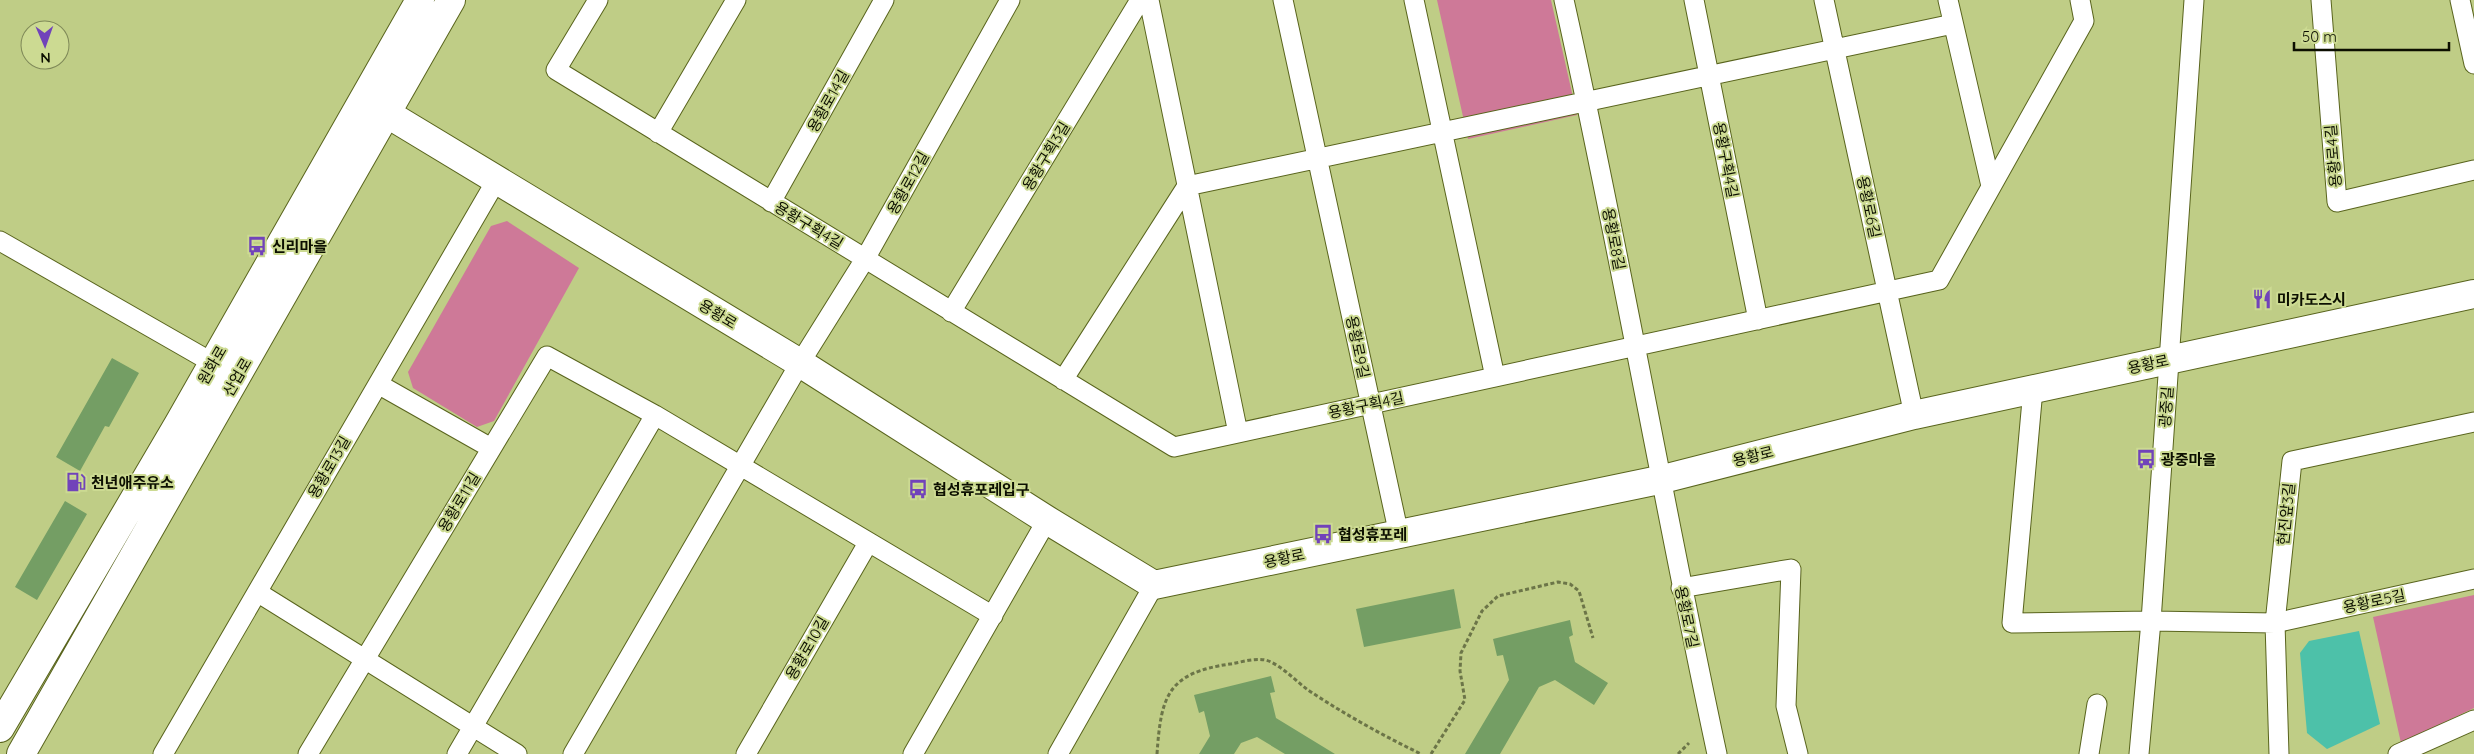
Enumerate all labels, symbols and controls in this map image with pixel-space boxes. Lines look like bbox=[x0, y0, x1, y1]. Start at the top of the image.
north arrow bbox=[20, 20, 70, 70]
scale bar bbox=[2294, 20, 2449, 52]
text: 50 m bbox=[2302, 27, 2337, 46]
text: N bbox=[40, 49, 51, 67]
street label: 용황로14길 bbox=[803, 66, 853, 136]
street label: 용황구획3길 bbox=[1018, 118, 1074, 194]
street label: 용황구획4길 bbox=[1709, 120, 1743, 200]
street label: 용황로4길 bbox=[2321, 124, 2345, 188]
street label: 용황로12길 bbox=[883, 148, 933, 218]
street label: 용황로6길 bbox=[1853, 174, 1885, 240]
street label: 용황구획4길 bbox=[771, 197, 847, 253]
street label: 용황로8길 bbox=[1599, 206, 1629, 272]
bus stop icon: 신리마을 bbox=[246, 235, 268, 257]
place label: 신리마을 bbox=[272, 237, 327, 256]
restaurant icon: 미카도스시 bbox=[2251, 288, 2273, 310]
place label: 미카도스시 bbox=[2277, 290, 2346, 309]
street label: 용황로 bbox=[695, 295, 741, 333]
street label: 용황로9길 bbox=[1342, 314, 1374, 380]
street label: 원화로 bbox=[193, 342, 231, 388]
street label: 용황로 bbox=[2126, 350, 2170, 378]
street label: 산업로 bbox=[218, 354, 256, 400]
street label: 광중길 bbox=[2155, 386, 2177, 428]
street label: 용황구획4길 bbox=[1326, 388, 1406, 422]
street label: 용황로13길 bbox=[304, 433, 354, 501]
street label: 용황로 bbox=[1731, 442, 1775, 470]
bus stop icon: 광중마을 bbox=[2135, 448, 2157, 470]
place label: 광중마을 bbox=[2161, 450, 2216, 469]
street label: 용황로11길 bbox=[434, 469, 484, 535]
fuel station icon: 천년애주유소 bbox=[65, 471, 87, 493]
place label: 천년애주유소 bbox=[91, 473, 174, 492]
bus stop icon: 협성휴포레입구 bbox=[907, 478, 929, 500]
place label: 협성휴포레입구 bbox=[933, 480, 1030, 499]
street label: 현진앞3길 bbox=[2273, 482, 2299, 546]
bus stop icon: 협성휴포레 bbox=[1312, 523, 1334, 545]
place label: 협성휴포레 bbox=[1338, 525, 1407, 544]
street label: 용황로 bbox=[1262, 544, 1306, 572]
street label: 용황로7길 bbox=[1671, 584, 1703, 650]
street label: 용황로5길 bbox=[2341, 585, 2407, 617]
street label: 용황로10길 bbox=[781, 613, 833, 683]

